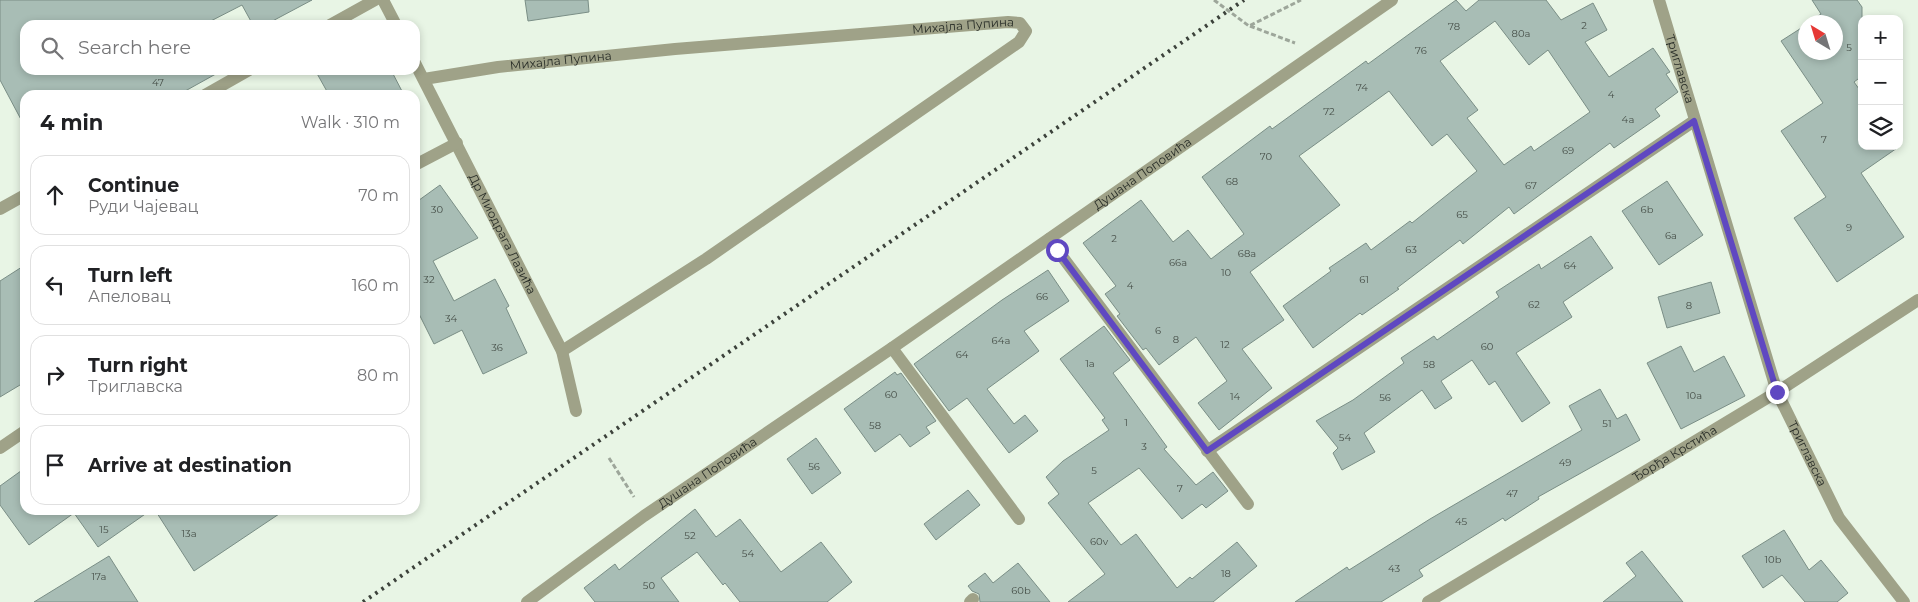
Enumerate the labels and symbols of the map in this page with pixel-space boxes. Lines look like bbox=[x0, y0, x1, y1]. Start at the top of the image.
street label: Михајла Пупина bbox=[912, 14, 1015, 37]
north arrow bbox=[1798, 15, 1843, 60]
house number: 2 bbox=[1581, 19, 1587, 32]
house number: 78 bbox=[1448, 20, 1460, 33]
house number: 80a bbox=[1512, 27, 1530, 40]
street label: Триглавска bbox=[1663, 33, 1698, 105]
house number: 5 bbox=[1846, 41, 1852, 54]
house number: 76 bbox=[1415, 44, 1427, 57]
street label: Михајла Пупина bbox=[509, 47, 612, 73]
house number: 47 bbox=[152, 76, 164, 89]
house number: 74 bbox=[1356, 81, 1368, 94]
house number: 4 bbox=[1608, 88, 1615, 101]
house number: 72 bbox=[1323, 105, 1335, 118]
house number: 4a bbox=[1622, 113, 1634, 126]
house number: 7 bbox=[1821, 133, 1827, 146]
street label: Душана Поповића bbox=[1090, 134, 1194, 213]
house number: 69 bbox=[1562, 144, 1574, 157]
house number: 70 bbox=[1260, 150, 1273, 163]
street label: Др Миодрага Лазића bbox=[466, 171, 540, 297]
house number: 68 bbox=[1226, 175, 1238, 188]
house number: 67 bbox=[1525, 179, 1537, 192]
house number: 30 bbox=[431, 203, 444, 216]
house number: 6b bbox=[1641, 203, 1654, 216]
house number: 65 bbox=[1456, 208, 1468, 221]
house number: 9 bbox=[1846, 221, 1852, 234]
house number: 6a bbox=[1665, 229, 1677, 242]
house number: 2 bbox=[1111, 232, 1117, 245]
route start bbox=[1046, 239, 1069, 262]
house number: 63 bbox=[1405, 243, 1417, 256]
house number: 68a bbox=[1238, 247, 1256, 260]
house number: 66a bbox=[1169, 256, 1187, 269]
house number: 64 bbox=[1564, 259, 1577, 272]
house number: 10 bbox=[1221, 266, 1231, 279]
house number: 32 bbox=[423, 273, 435, 286]
house number: 61 bbox=[1359, 273, 1369, 286]
house number: 4 bbox=[1127, 279, 1134, 292]
house number: 66 bbox=[1036, 290, 1048, 303]
house number: 62 bbox=[1528, 298, 1540, 311]
house number: 8 bbox=[1686, 299, 1692, 312]
house number: 34 bbox=[445, 312, 458, 325]
house number: 6 bbox=[1155, 324, 1161, 337]
house number: 8 bbox=[1173, 333, 1179, 346]
house number: 64a bbox=[992, 334, 1010, 347]
house number: 12 bbox=[1220, 338, 1230, 351]
house number: 60 bbox=[1481, 340, 1494, 353]
house number: 36 bbox=[491, 341, 503, 354]
house number: 64 bbox=[956, 348, 969, 361]
house number: 1a bbox=[1085, 357, 1095, 370]
house number: 58 bbox=[1423, 358, 1435, 371]
route end bbox=[1766, 381, 1789, 404]
house number: 60 bbox=[885, 388, 898, 401]
house number: 10a bbox=[1686, 389, 1702, 402]
house number: 14 bbox=[1230, 390, 1240, 403]
house number: 56 bbox=[1379, 391, 1391, 404]
house number: 1 bbox=[1124, 416, 1128, 429]
house number: 51 bbox=[1602, 417, 1612, 430]
street label: Триглавска bbox=[1785, 418, 1830, 489]
house number: 58 bbox=[869, 419, 881, 432]
street label: Ђорђа Крстића bbox=[1629, 422, 1720, 484]
house number: 54 bbox=[1339, 431, 1352, 444]
street label: Душана Поповића bbox=[655, 434, 760, 511]
house number: 3 bbox=[1141, 440, 1147, 453]
house number: 49 bbox=[1559, 456, 1571, 469]
house number: 56 bbox=[808, 460, 820, 473]
house number: 5 bbox=[1091, 464, 1097, 477]
house number: 7 bbox=[1177, 482, 1183, 495]
house number: 47 bbox=[1506, 487, 1518, 500]
house number: 45 bbox=[1455, 515, 1467, 528]
house number: 15 bbox=[99, 523, 109, 536]
house number: 13a bbox=[181, 527, 197, 540]
house number: 52 bbox=[684, 529, 696, 542]
house number: 60v bbox=[1090, 535, 1109, 548]
house number: 54 bbox=[742, 547, 755, 560]
house number: 10b bbox=[1764, 553, 1782, 566]
house number: 43 bbox=[1388, 562, 1400, 575]
house number: 18 bbox=[1221, 567, 1231, 580]
house number: 17a bbox=[91, 570, 107, 583]
house number: 50 bbox=[643, 579, 656, 592]
house number: 60b bbox=[1011, 584, 1031, 597]

